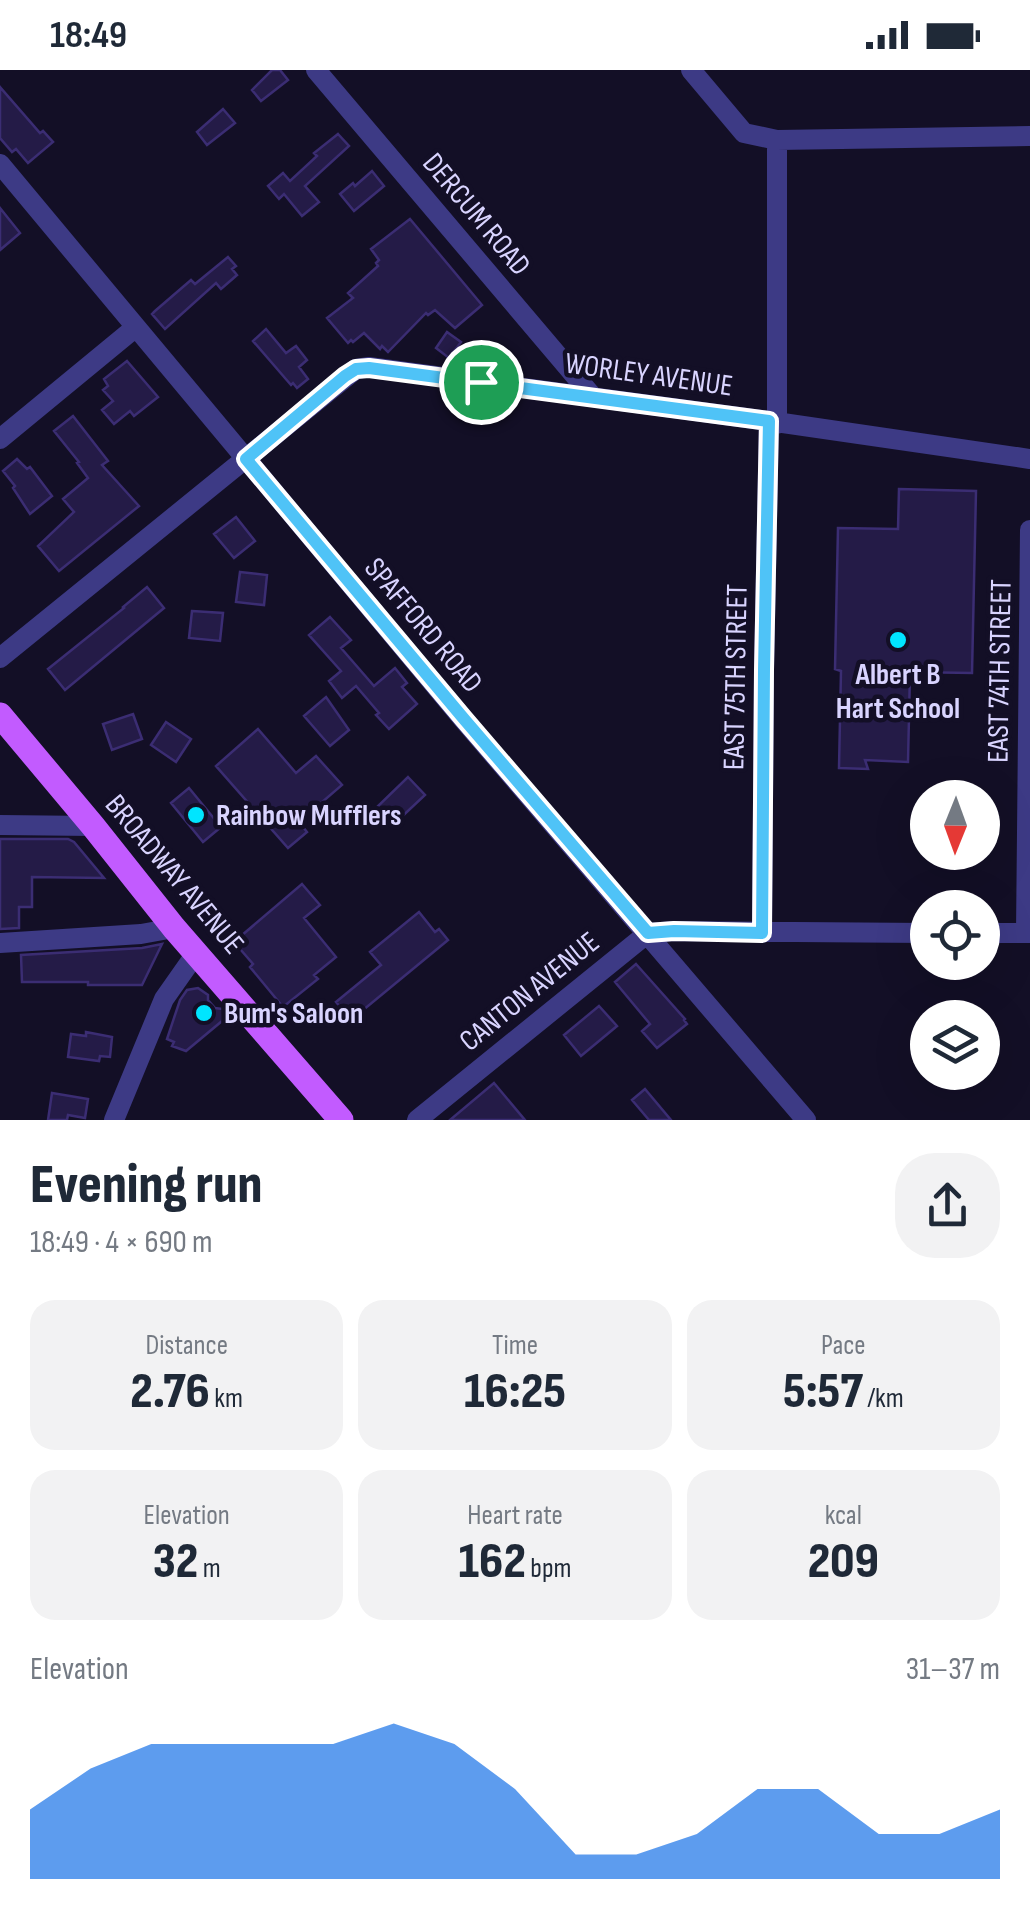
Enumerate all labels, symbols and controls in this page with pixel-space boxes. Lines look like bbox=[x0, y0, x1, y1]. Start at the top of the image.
text: 18:49 bbox=[50, 13, 127, 58]
street label: DERCUM ROAD bbox=[415, 146, 538, 283]
pin bbox=[439, 340, 524, 425]
street label: WORLEY AVENUE bbox=[563, 345, 735, 405]
icon: arrive bbox=[454, 355, 509, 410]
street label: SPAFFORD ROAD bbox=[356, 551, 490, 700]
street label: EAST 74TH STREET bbox=[980, 579, 1020, 763]
street label: EAST 75TH STREET bbox=[716, 584, 756, 770]
marker: Albert B Hart School bbox=[887, 629, 909, 651]
place label: Albert B Hart School bbox=[836, 657, 960, 727]
north arrow bbox=[910, 780, 1000, 870]
map controls bbox=[910, 780, 1000, 1090]
street label: BROADWAY AVENUE bbox=[97, 788, 251, 962]
place label: Rainbow Mufflers bbox=[216, 798, 401, 834]
marker: Rainbow Mufflers bbox=[185, 804, 207, 826]
button: locate bbox=[910, 890, 1000, 980]
street label: CANTON AVENUE bbox=[452, 924, 607, 1059]
place label: Bum's Saloon bbox=[224, 996, 363, 1032]
button: layers bbox=[910, 1000, 1000, 1090]
marker: Bum's Saloon bbox=[193, 1002, 215, 1024]
text: Evening run bbox=[30, 1152, 263, 1219]
button: share bbox=[895, 1153, 1000, 1258]
text: 18:49 · 4 × 690 m bbox=[30, 1223, 213, 1262]
text: Distance bbox=[145, 1329, 228, 1362]
text: Time bbox=[492, 1329, 538, 1362]
text: Pace bbox=[821, 1329, 866, 1362]
text: 2.76 bbox=[130, 1362, 210, 1422]
text: 16:25 bbox=[464, 1362, 566, 1422]
text: 5:57 bbox=[783, 1362, 863, 1422]
text: km bbox=[210, 1382, 243, 1415]
text: /km bbox=[863, 1382, 904, 1415]
text: Elevation bbox=[143, 1499, 230, 1532]
text: Heart rate bbox=[467, 1499, 563, 1532]
text: kcal bbox=[825, 1499, 862, 1532]
text: 32 bbox=[153, 1532, 198, 1592]
text: 162 bbox=[458, 1532, 526, 1592]
text: 209 bbox=[808, 1532, 879, 1592]
text: m bbox=[198, 1552, 221, 1585]
text: bpm bbox=[526, 1552, 572, 1585]
text: Elevation bbox=[30, 1650, 129, 1689]
text: 31–37 m bbox=[906, 1650, 1000, 1689]

